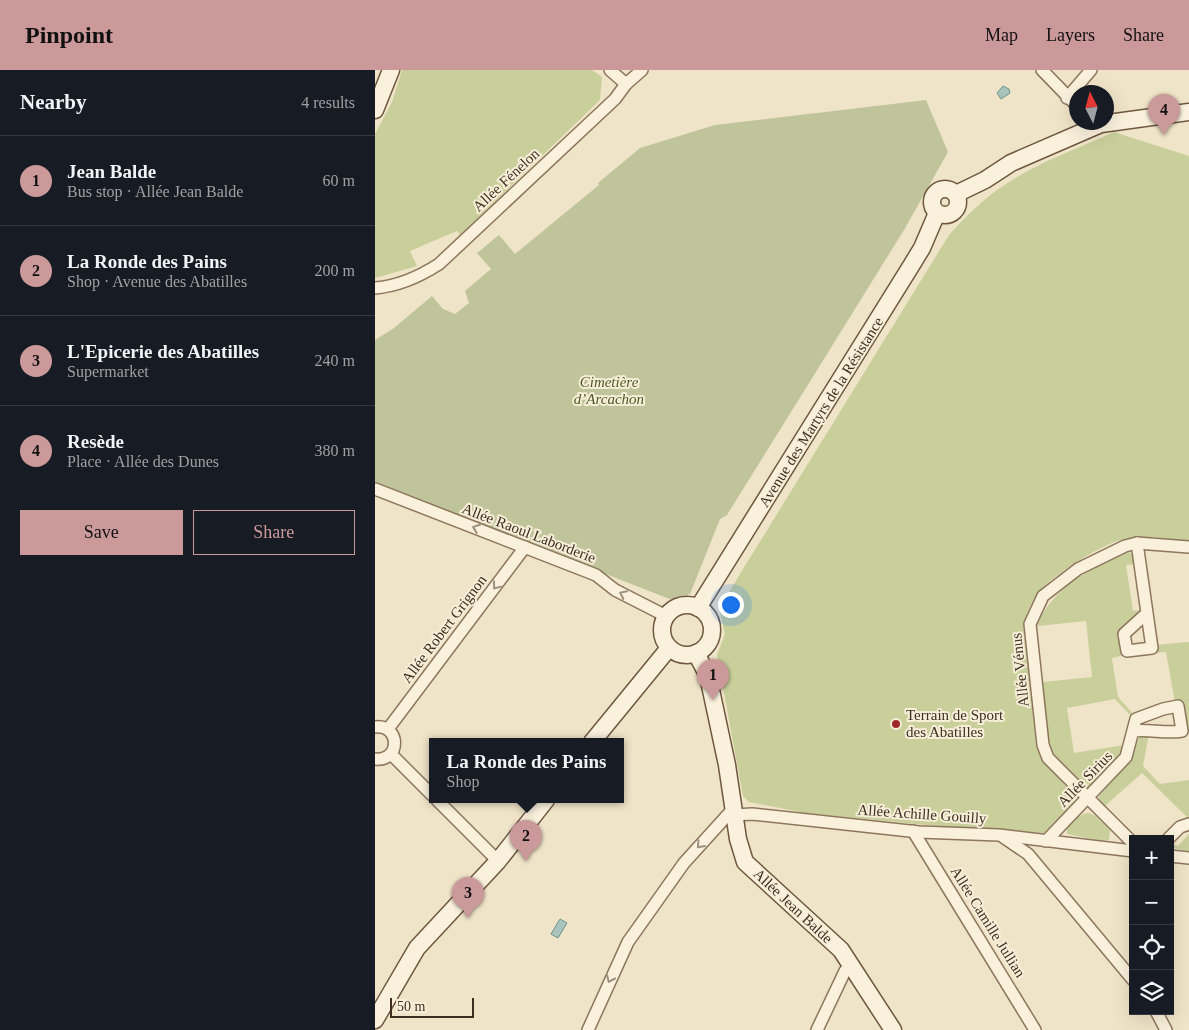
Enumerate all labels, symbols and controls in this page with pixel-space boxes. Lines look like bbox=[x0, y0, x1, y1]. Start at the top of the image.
text: Pinpoint bbox=[25, 22, 113, 48]
text: Map bbox=[985, 25, 1018, 45]
text: Layers bbox=[1046, 25, 1095, 45]
text: Share bbox=[1123, 25, 1164, 45]
north arrow bbox=[1069, 85, 1114, 130]
text: Nearby bbox=[20, 90, 87, 114]
text: 4 results bbox=[301, 94, 355, 111]
pin: 4 bbox=[1148, 94, 1180, 135]
street label: Allée Fénelon bbox=[470, 145, 543, 215]
text: Jean Balde bbox=[67, 161, 156, 182]
text: 1 bbox=[32, 172, 40, 189]
text: 60 m bbox=[323, 172, 355, 189]
text: Bus stop · Allée Jean Balde bbox=[67, 183, 243, 200]
text: La Ronde des Pains bbox=[67, 251, 227, 272]
text: 2 bbox=[32, 262, 40, 279]
text: 200 m bbox=[315, 262, 355, 279]
text: Shop · Avenue des Abatilles bbox=[67, 273, 247, 290]
street label: Avenue des Martyrs de la Résistance bbox=[756, 314, 886, 510]
text: L'Epicerie des Abatilles bbox=[67, 341, 259, 362]
text: 3 bbox=[32, 352, 40, 369]
text: 240 m bbox=[315, 352, 355, 369]
text: Supermarket bbox=[67, 363, 149, 380]
park label: Cimetière d’Arcachon bbox=[574, 374, 644, 407]
text: Resède bbox=[67, 431, 124, 452]
text: 4 bbox=[32, 442, 40, 459]
text: 380 m bbox=[315, 442, 355, 459]
text: Place · Allée des Dunes bbox=[67, 453, 219, 470]
street label: Allée Raoul Laborderie bbox=[460, 500, 598, 566]
button: Save bbox=[20, 510, 183, 555]
button: Share bbox=[193, 510, 355, 555]
one-way arrow bbox=[472, 524, 481, 534]
street label: Allée Robert Grignon bbox=[398, 572, 490, 686]
one-way arrow bbox=[493, 580, 501, 589]
one-way arrow bbox=[619, 590, 628, 600]
your location bbox=[718, 592, 744, 618]
street label: Allée Vénus bbox=[1008, 632, 1032, 708]
pin: 1 bbox=[697, 659, 729, 700]
place label: Terrain de Sport des Abatilles bbox=[906, 707, 1004, 740]
marker: Terrain de Sport des Abatilles bbox=[890, 718, 902, 730]
popup bbox=[429, 738, 624, 803]
street label: Allée Sirius bbox=[1054, 748, 1116, 810]
text: La Ronde des Pains bbox=[447, 751, 606, 772]
text: Shop bbox=[447, 773, 479, 790]
street label: Allée Achille Gouilly bbox=[857, 802, 987, 827]
pin: 2 bbox=[510, 820, 542, 861]
map controls bbox=[1129, 835, 1174, 1015]
button: + bbox=[1129, 835, 1174, 880]
one-way arrow bbox=[697, 840, 706, 849]
street label: Allée Camille Jullian bbox=[947, 864, 1029, 981]
street label: Allée Jean Balde bbox=[750, 865, 836, 947]
pin: 3 bbox=[452, 877, 484, 918]
button: − bbox=[1129, 880, 1174, 925]
button: locate bbox=[1129, 925, 1174, 970]
button: layers bbox=[1129, 970, 1174, 1015]
one-way arrow bbox=[607, 974, 617, 983]
scale bar bbox=[390, 995, 474, 1018]
text: 50 m bbox=[397, 999, 425, 1014]

